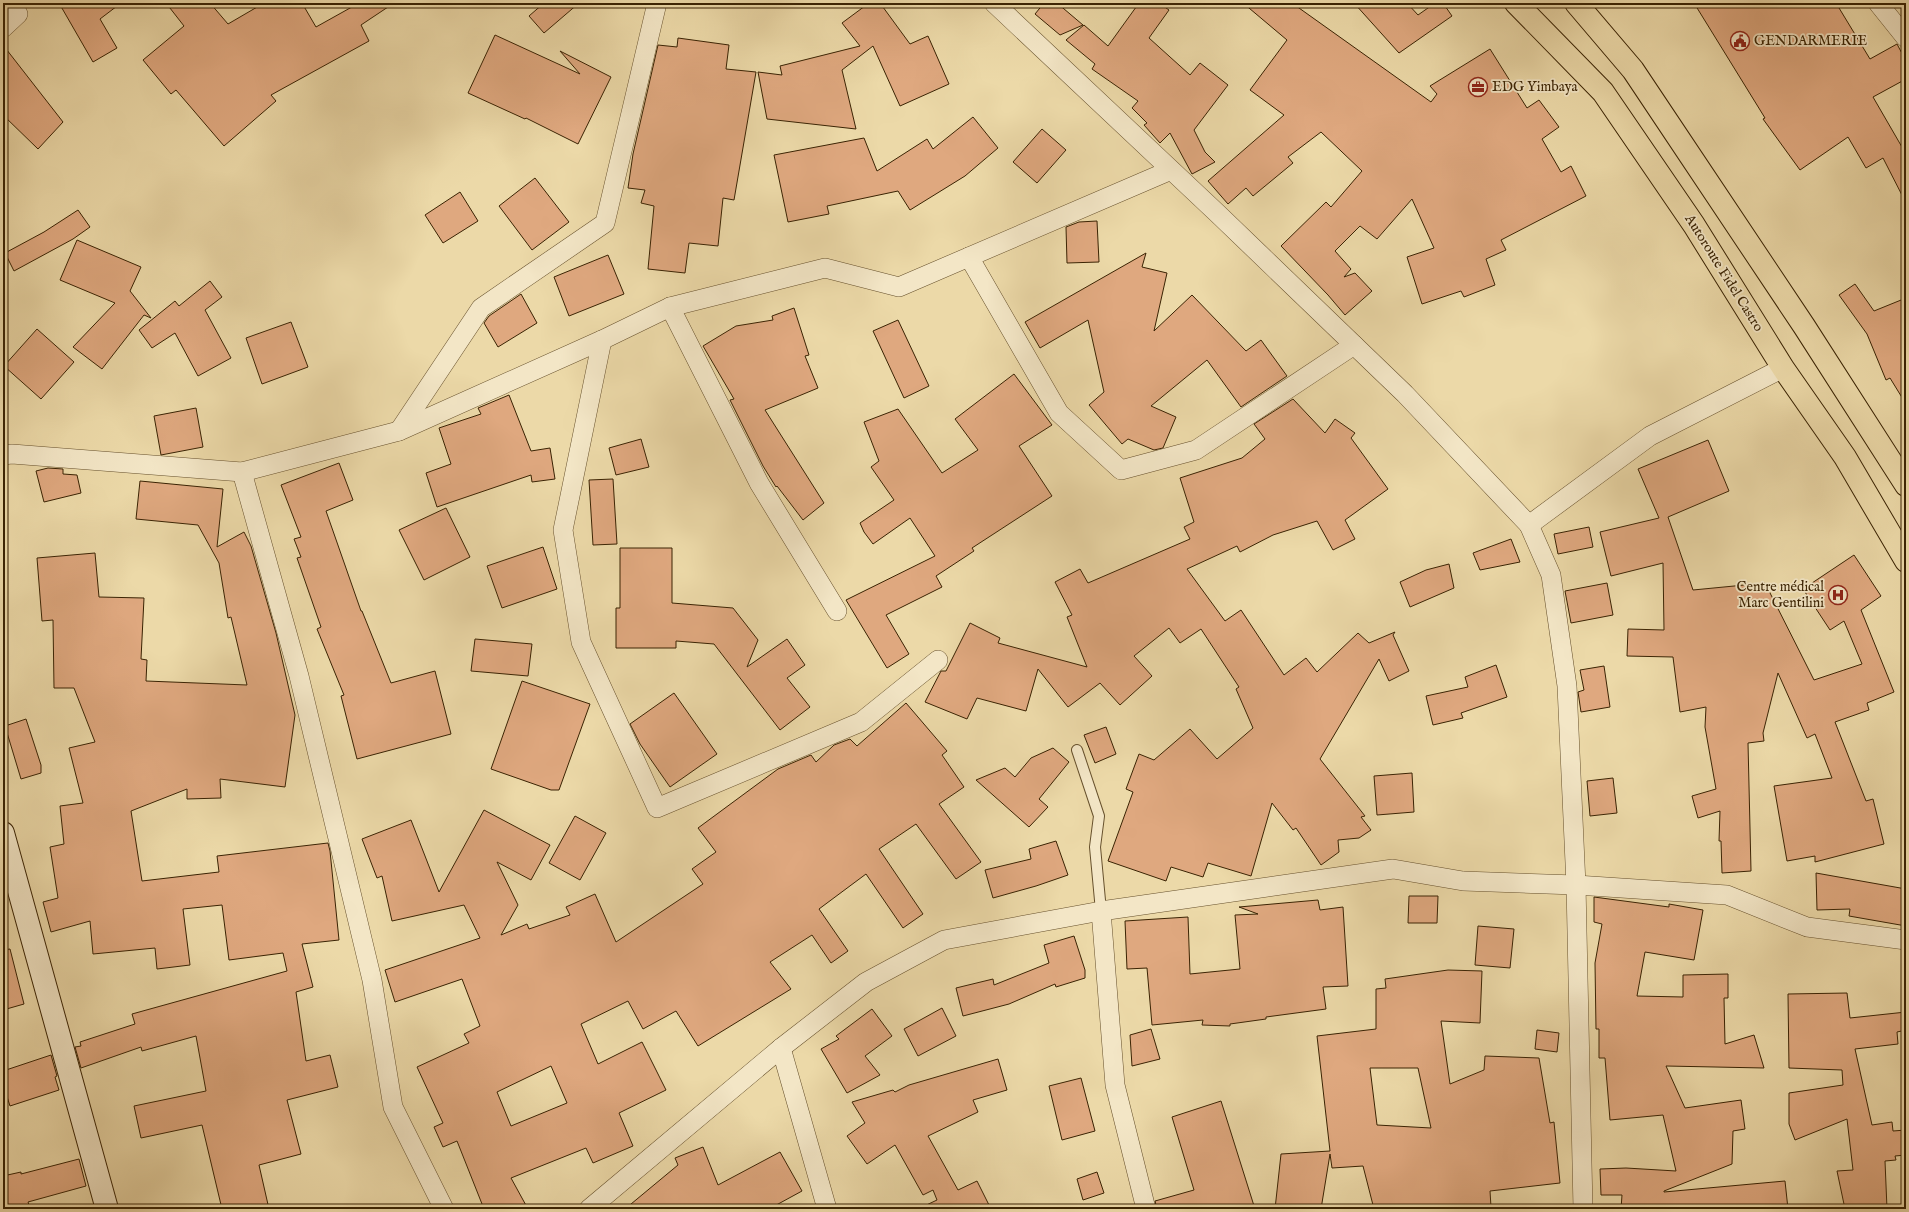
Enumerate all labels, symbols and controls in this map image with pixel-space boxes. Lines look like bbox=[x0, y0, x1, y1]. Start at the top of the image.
public building icon: GENDARMERIE bbox=[1729, 30, 1751, 52]
place label: GENDARMERIE bbox=[1754, 32, 1867, 50]
office icon: EDG Yimbaya bbox=[1467, 76, 1489, 98]
place label: EDG Yimbaya bbox=[1492, 78, 1578, 96]
street label: Autoroute Fidel Castro bbox=[1680, 210, 1768, 335]
place label: Centre médical Marc Gentilini bbox=[1736, 578, 1824, 612]
hospital icon: Centre médical Marc Gentilini bbox=[1827, 584, 1849, 606]

